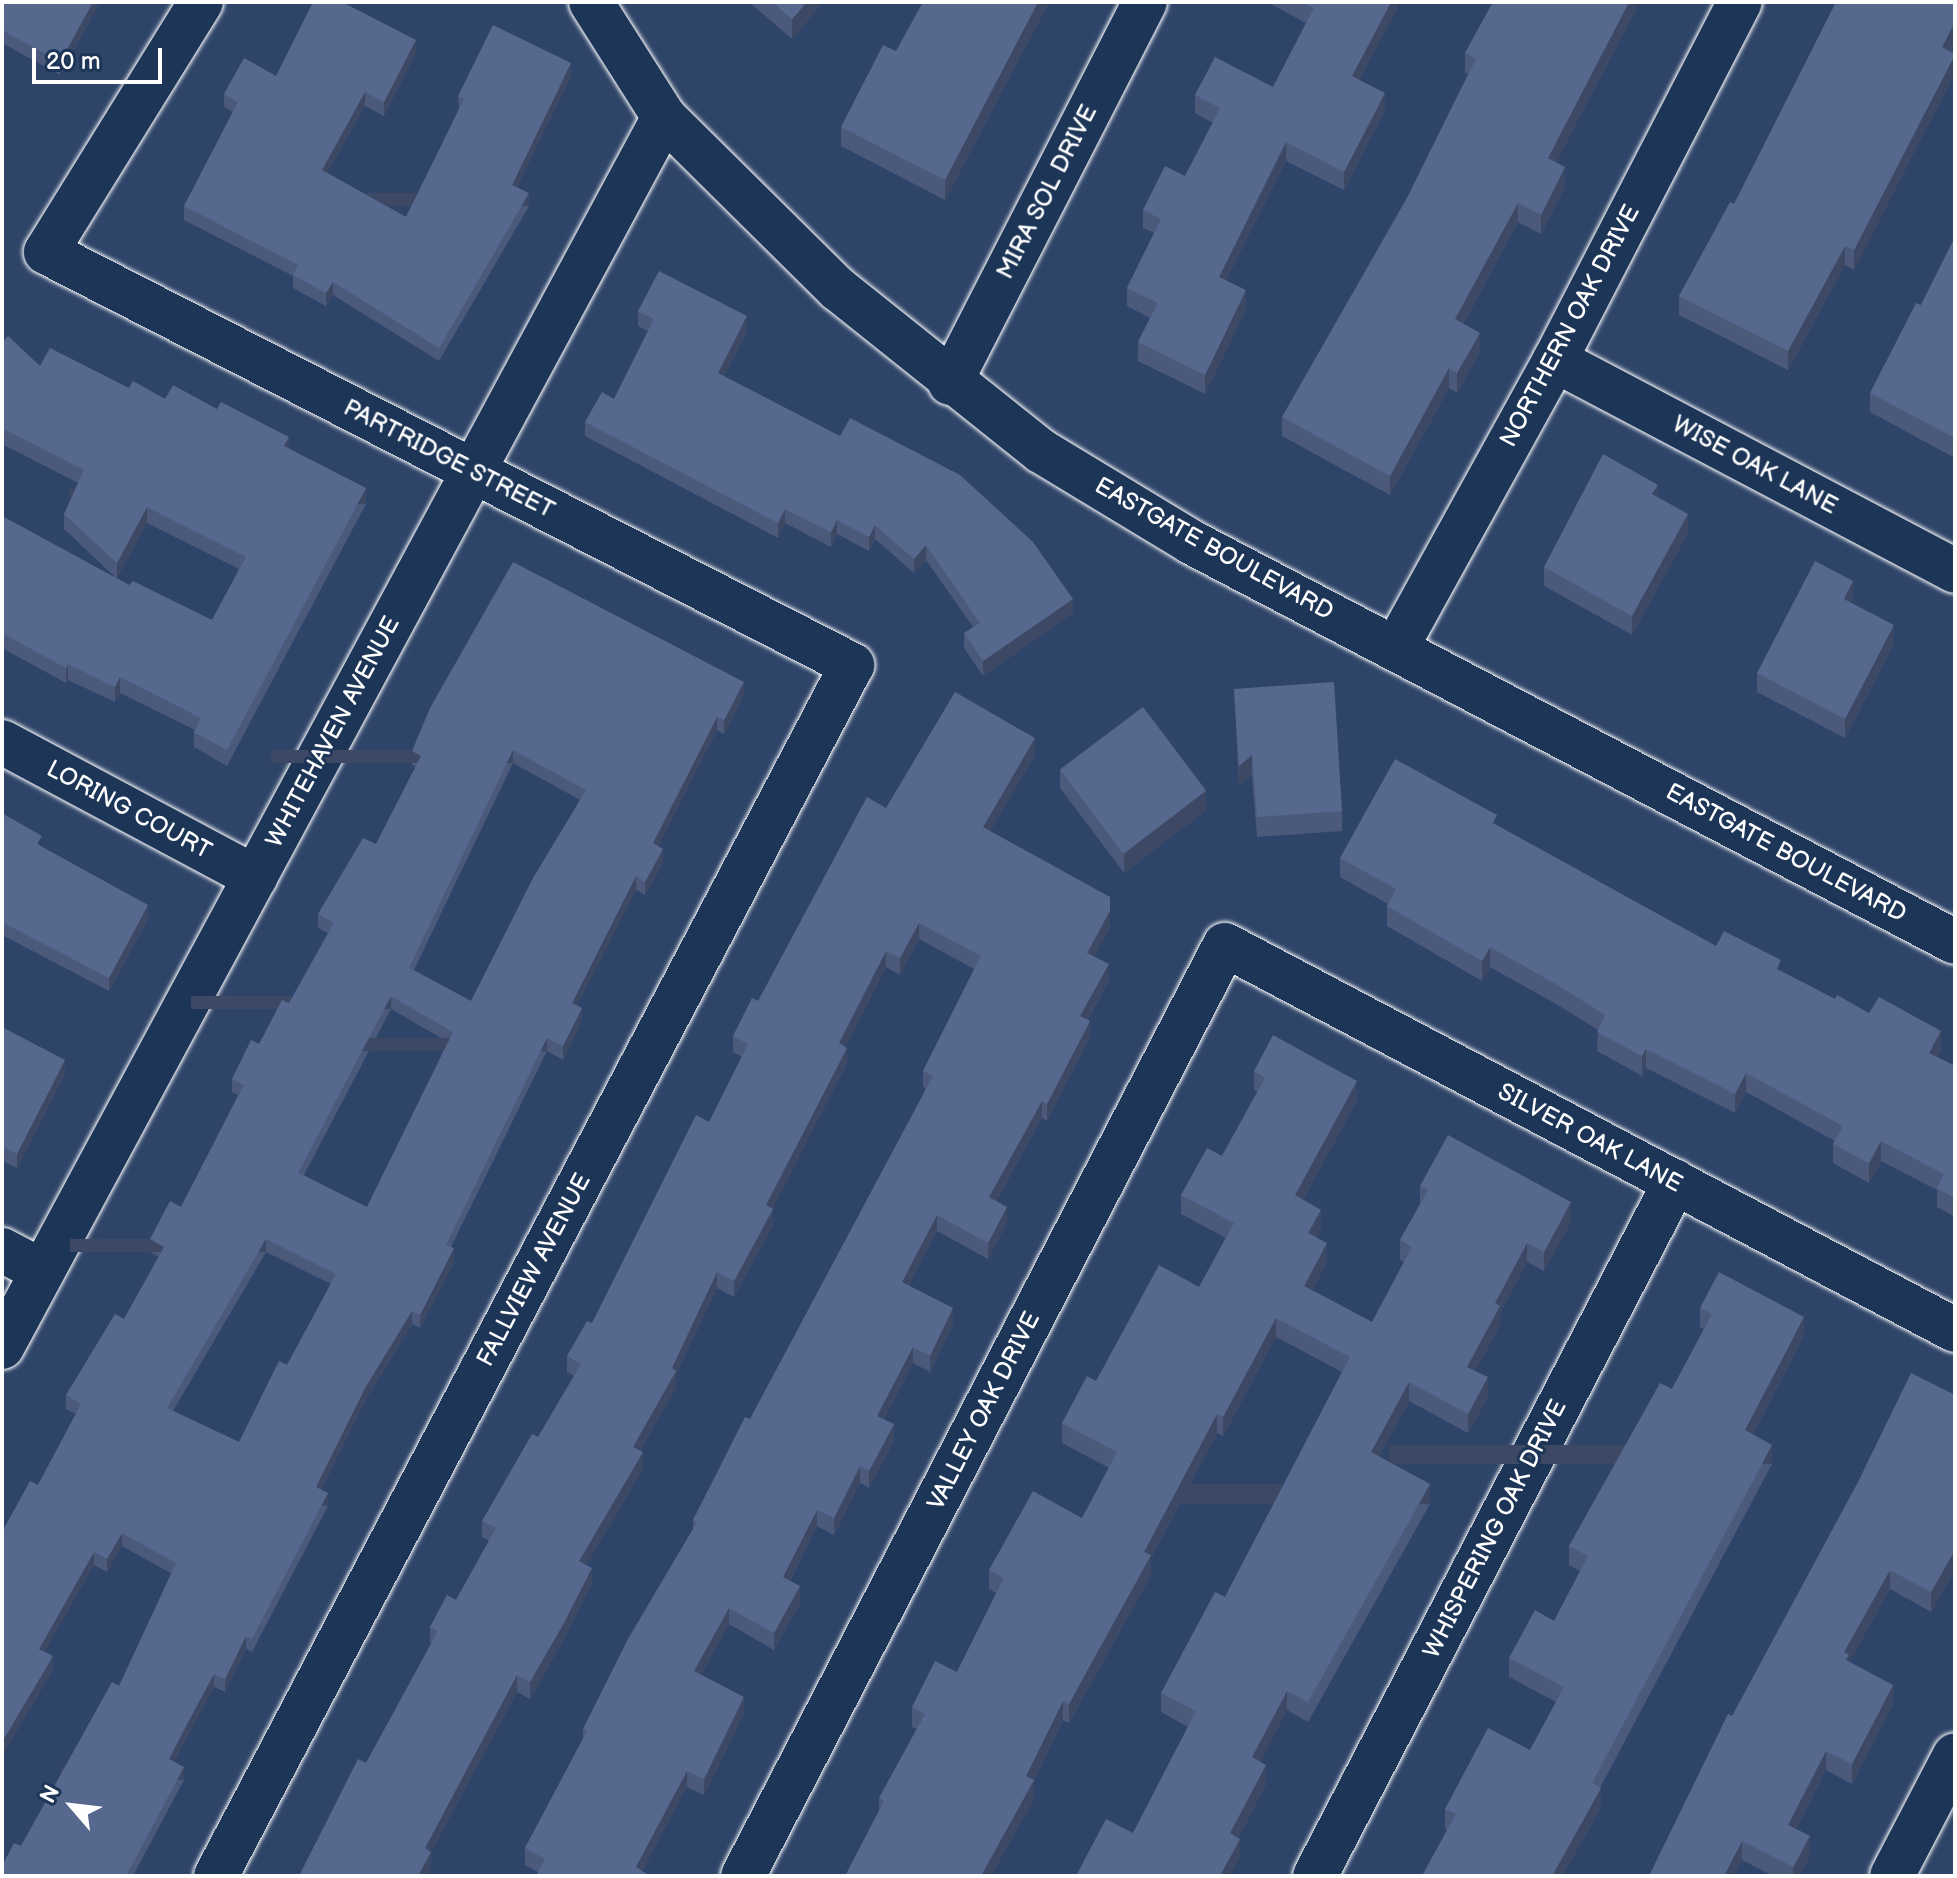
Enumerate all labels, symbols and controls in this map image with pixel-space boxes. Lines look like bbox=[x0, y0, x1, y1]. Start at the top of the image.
scale bar bbox=[36, 32, 166, 82]
text: 20 m bbox=[46, 47, 101, 76]
street label: MIRA SOL DRIVE bbox=[991, 100, 1103, 284]
street label: NORTHERN OAK DRIVE bbox=[1494, 200, 1646, 452]
street label: PARTRIDGE STREET bbox=[339, 393, 559, 525]
street label: WISE OAK LANE bbox=[1668, 409, 1842, 521]
street label: EASTGATE BOULEVARD bbox=[1090, 471, 1338, 627]
street label: WHITEHAVEN AVENUE bbox=[260, 612, 406, 852]
street label: LORING COURT bbox=[42, 754, 216, 866]
street label: EASTGATE BOULEVARD bbox=[1661, 777, 1911, 929]
street label: SILVER OAK LANE bbox=[1493, 1077, 1687, 1199]
street label: FALLVIEW AVENUE bbox=[471, 1169, 597, 1371]
street label: VALLEY OAK DRIVE bbox=[922, 1307, 1046, 1515]
street label: WHISPERING OAK DRIVE bbox=[1417, 1395, 1573, 1663]
north arrow bbox=[32, 1766, 112, 1846]
text: N bbox=[35, 1781, 66, 1808]

